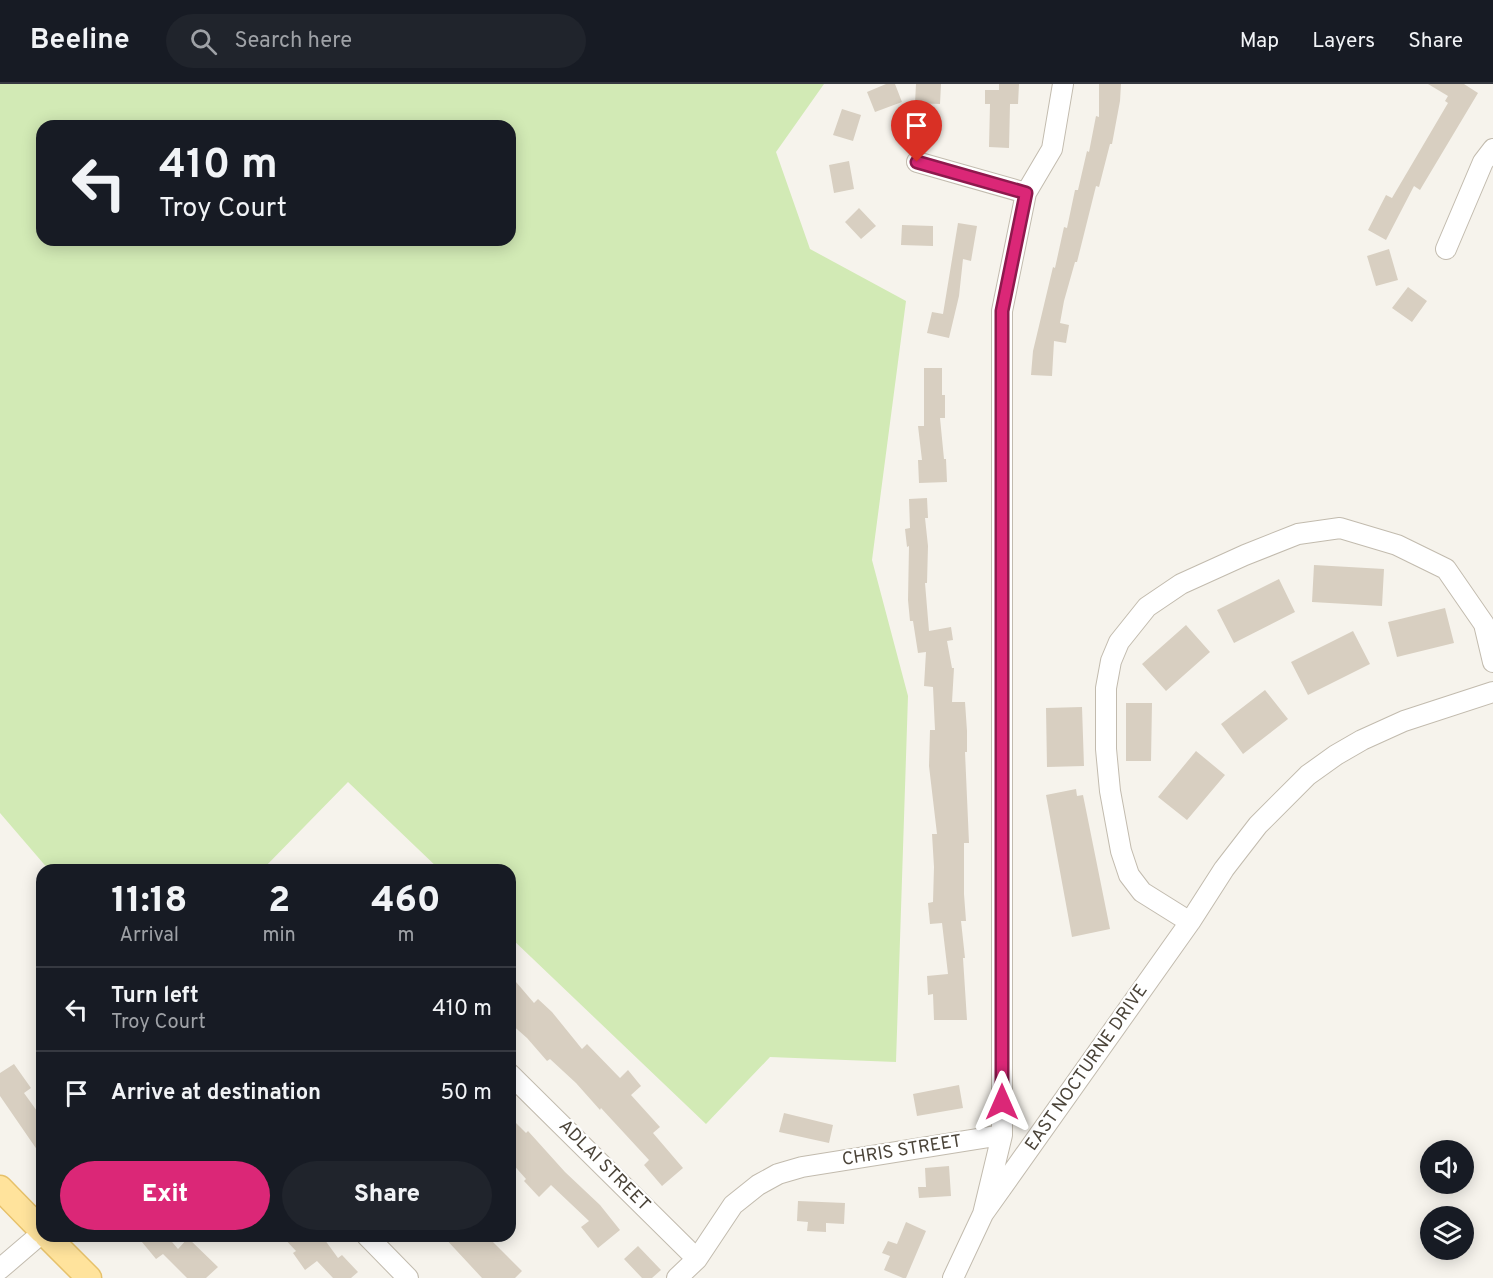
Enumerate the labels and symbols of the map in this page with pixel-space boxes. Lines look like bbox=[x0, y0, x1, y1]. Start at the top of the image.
pin bbox=[891, 100, 942, 162]
street label: EAST NOCTURNE DRIVE bbox=[1021, 980, 1153, 1156]
position arrow bbox=[970, 1070, 1034, 1134]
street label: ADLAI STREET bbox=[553, 1115, 655, 1217]
street label: CHRIS STREET bbox=[841, 1130, 963, 1172]

